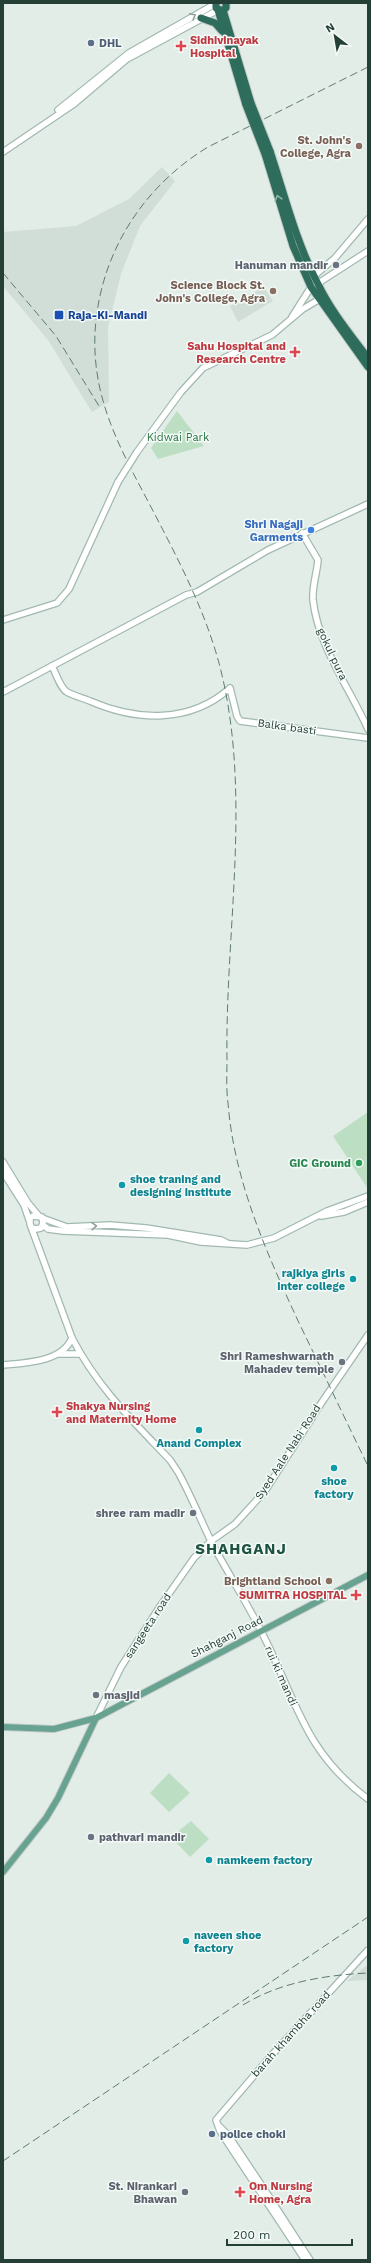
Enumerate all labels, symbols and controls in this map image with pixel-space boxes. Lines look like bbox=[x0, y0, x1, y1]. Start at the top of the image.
one-way arrow bbox=[188, 13, 196, 20]
north arrow bbox=[315, 16, 355, 56]
text: N bbox=[323, 20, 337, 36]
place label: Sidhivinayak Hospital bbox=[190, 34, 259, 60]
place label: DHL bbox=[99, 37, 122, 50]
marker: DHL bbox=[86, 38, 96, 48]
marker: Sidhivinayak Hospital bbox=[175, 40, 187, 52]
place label: St. John's College, Agra bbox=[280, 134, 352, 160]
marker: St. John's College, Agra bbox=[354, 141, 364, 151]
one-way arrow bbox=[274, 194, 283, 201]
place label: Hanuman mandir bbox=[235, 259, 328, 272]
marker: Hanuman mandir bbox=[331, 260, 341, 270]
place label: Science Block St. John's College, Agra bbox=[156, 279, 266, 305]
marker: Science Block St. John's College, Agra bbox=[268, 286, 278, 296]
marker: Raja-Ki-Mandi bbox=[53, 309, 65, 321]
place label: Raja-Ki-Mandi bbox=[68, 309, 147, 322]
place label: Sahu Hospital and Research Centre bbox=[187, 340, 286, 366]
marker: Sahu Hospital and Research Centre bbox=[289, 346, 301, 358]
park label: Kidwai Park bbox=[147, 431, 209, 444]
place label: Shri Nagaji Garments bbox=[245, 518, 303, 544]
marker: Shri Nagaji Garments bbox=[306, 525, 316, 535]
street label: gokul pura bbox=[314, 626, 350, 682]
street label: Balka basti bbox=[257, 716, 317, 738]
place label: GIC Ground bbox=[289, 1157, 351, 1170]
marker: GIC Ground bbox=[354, 1158, 364, 1168]
place label: shoe traning and designing institute bbox=[130, 1173, 231, 1199]
marker: shoe traning and designing institute bbox=[117, 1180, 127, 1190]
one-way arrow bbox=[91, 1222, 97, 1231]
place label: rajkiya girls inter college bbox=[277, 1267, 345, 1293]
marker: rajkiya girls inter college bbox=[348, 1274, 358, 1284]
place label: Shri Rameshwarnath Mahadev temple bbox=[220, 1350, 334, 1376]
marker: Shri Rameshwarnath Mahadev temple bbox=[337, 1357, 347, 1367]
place label: Shakya Nursing and Maternity Home bbox=[66, 1400, 177, 1426]
street label: Syed Aale Nabi Road bbox=[252, 1402, 324, 1502]
marker: Shakya Nursing and Maternity Home bbox=[51, 1406, 63, 1418]
marker: Anand Complex bbox=[194, 1425, 204, 1435]
place label: Anand Complex bbox=[157, 1437, 242, 1450]
marker: shoe factory bbox=[329, 1463, 339, 1473]
place label: shoe factory bbox=[314, 1475, 354, 1501]
place label: shree ram madir bbox=[96, 1507, 185, 1520]
marker: shree ram madir bbox=[188, 1508, 198, 1518]
district label: SHAHGANJ bbox=[195, 1540, 287, 1558]
place label: Brightland School bbox=[224, 1575, 321, 1588]
marker: Brightland School bbox=[324, 1576, 334, 1586]
place label: SUMITRA HOSPITAL bbox=[239, 1589, 347, 1602]
marker: SUMITRA HOSPITAL bbox=[350, 1589, 362, 1601]
street label: sangeeta road bbox=[122, 1591, 174, 1661]
street label: Shahganj Road bbox=[189, 1613, 265, 1661]
street label: rui ki mandi bbox=[262, 1644, 300, 1708]
place label: masjid bbox=[104, 1689, 140, 1702]
marker: masjid bbox=[91, 1690, 101, 1700]
place label: pathvari mandir bbox=[99, 1831, 186, 1844]
marker: pathvari mandir bbox=[86, 1832, 96, 1842]
place label: namkeem factory bbox=[217, 1854, 313, 1867]
marker: namkeem factory bbox=[204, 1855, 214, 1865]
place label: naveen shoe factory bbox=[194, 1929, 261, 1955]
marker: naveen shoe factory bbox=[181, 1936, 191, 1946]
street label: barah khambha road bbox=[249, 1988, 333, 2080]
place label: police choki bbox=[220, 2128, 286, 2141]
marker: police choki bbox=[207, 2129, 217, 2139]
place label: St. Nirankari Bhawan bbox=[108, 2180, 177, 2206]
place label: Om Nursing Home, Agra bbox=[249, 2180, 313, 2206]
marker: Om Nursing Home, Agra bbox=[234, 2186, 246, 2198]
marker: St. Nirankari Bhawan bbox=[180, 2187, 190, 2197]
scale bar bbox=[227, 2221, 352, 2247]
text: 200 m bbox=[233, 2228, 270, 2242]

